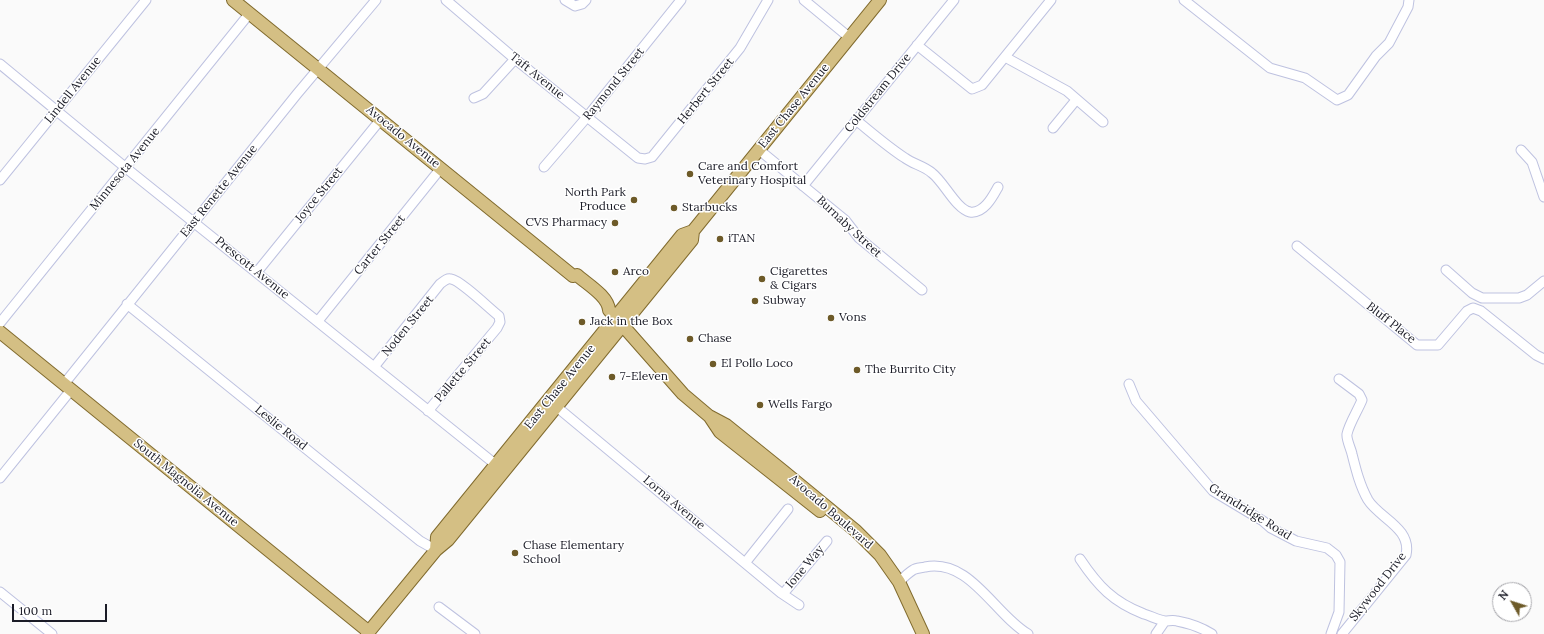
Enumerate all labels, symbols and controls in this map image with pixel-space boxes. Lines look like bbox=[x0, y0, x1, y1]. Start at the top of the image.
street label: Raymond Street bbox=[580, 45, 648, 123]
street label: Taft Avenue bbox=[507, 50, 567, 102]
street label: Coldstream Drive bbox=[842, 50, 914, 136]
street label: Lindell Avenue bbox=[42, 54, 104, 126]
street label: Herbert Street bbox=[675, 55, 737, 127]
street label: East Chase Avenue bbox=[755, 61, 833, 151]
street label: Avocado Avenue bbox=[363, 103, 443, 171]
street label: Minnesota Avenue bbox=[87, 125, 163, 213]
street label: East Renette Avenue bbox=[177, 142, 261, 240]
place label: Care and Comfort Veterinary Hospital bbox=[698, 160, 806, 188]
street label: Joyce Street bbox=[292, 164, 346, 226]
marker: Care and Comfort Veterinary Hospital bbox=[685, 169, 695, 179]
place label: North Park Produce bbox=[565, 186, 626, 214]
street label: Burnaby Street bbox=[814, 193, 884, 261]
marker: North Park Produce bbox=[629, 195, 639, 205]
place label: Starbucks bbox=[682, 201, 737, 215]
marker: Starbucks bbox=[669, 203, 679, 213]
street label: Carter Street bbox=[351, 212, 409, 278]
place label: CVS Pharmacy bbox=[525, 216, 607, 230]
marker: CVS Pharmacy bbox=[610, 218, 620, 228]
place label: iTAN bbox=[728, 232, 755, 246]
street label: Prescott Avenue bbox=[212, 234, 292, 302]
marker: iTAN bbox=[715, 234, 725, 244]
place label: Arco bbox=[623, 265, 649, 279]
place label: Cigarettes & Cigars bbox=[770, 265, 828, 293]
marker: Arco bbox=[610, 267, 620, 277]
marker: Cigarettes & Cigars bbox=[757, 274, 767, 284]
street label: Noden Street bbox=[379, 293, 437, 359]
place label: Subway bbox=[763, 294, 806, 308]
marker: Subway bbox=[750, 296, 760, 306]
street label: Bluff Place bbox=[1363, 299, 1419, 347]
place label: Vons bbox=[839, 311, 866, 325]
marker: Vons bbox=[826, 313, 836, 323]
place label: Jack in the Box bbox=[590, 315, 673, 329]
marker: Jack in the Box bbox=[577, 317, 587, 327]
place label: Chase bbox=[698, 332, 732, 346]
marker: Chase bbox=[685, 334, 695, 344]
street label: Pallette Street bbox=[432, 335, 494, 405]
street label: East Chase Avenue bbox=[521, 342, 599, 432]
place label: El Pollo Loco bbox=[721, 357, 793, 371]
marker: El Pollo Loco bbox=[708, 359, 718, 369]
place label: The Burrito City bbox=[865, 363, 956, 377]
marker: The Burrito City bbox=[852, 365, 862, 375]
place label: 7-Eleven bbox=[620, 370, 668, 384]
marker: 7-Eleven bbox=[607, 372, 617, 382]
place label: Wells Fargo bbox=[768, 398, 832, 412]
marker: Wells Fargo bbox=[755, 400, 765, 410]
street label: Leslie Road bbox=[252, 403, 310, 453]
street label: South Magnolia Avenue bbox=[131, 436, 241, 530]
street label: Avocado Boulevard bbox=[786, 472, 876, 552]
street label: Lorna Avenue bbox=[640, 473, 708, 533]
street label: Grandridge Road bbox=[1206, 481, 1294, 543]
place label: Chase Elementary School bbox=[523, 539, 624, 567]
street label: Ione Way bbox=[783, 543, 827, 591]
marker: Chase Elementary School bbox=[510, 548, 520, 558]
street label: Skywood Drive bbox=[1347, 550, 1409, 624]
north arrow bbox=[1492, 582, 1532, 622]
text: N bbox=[1495, 587, 1512, 603]
scale bar bbox=[14, 596, 109, 622]
text: 100 m bbox=[19, 603, 52, 618]

